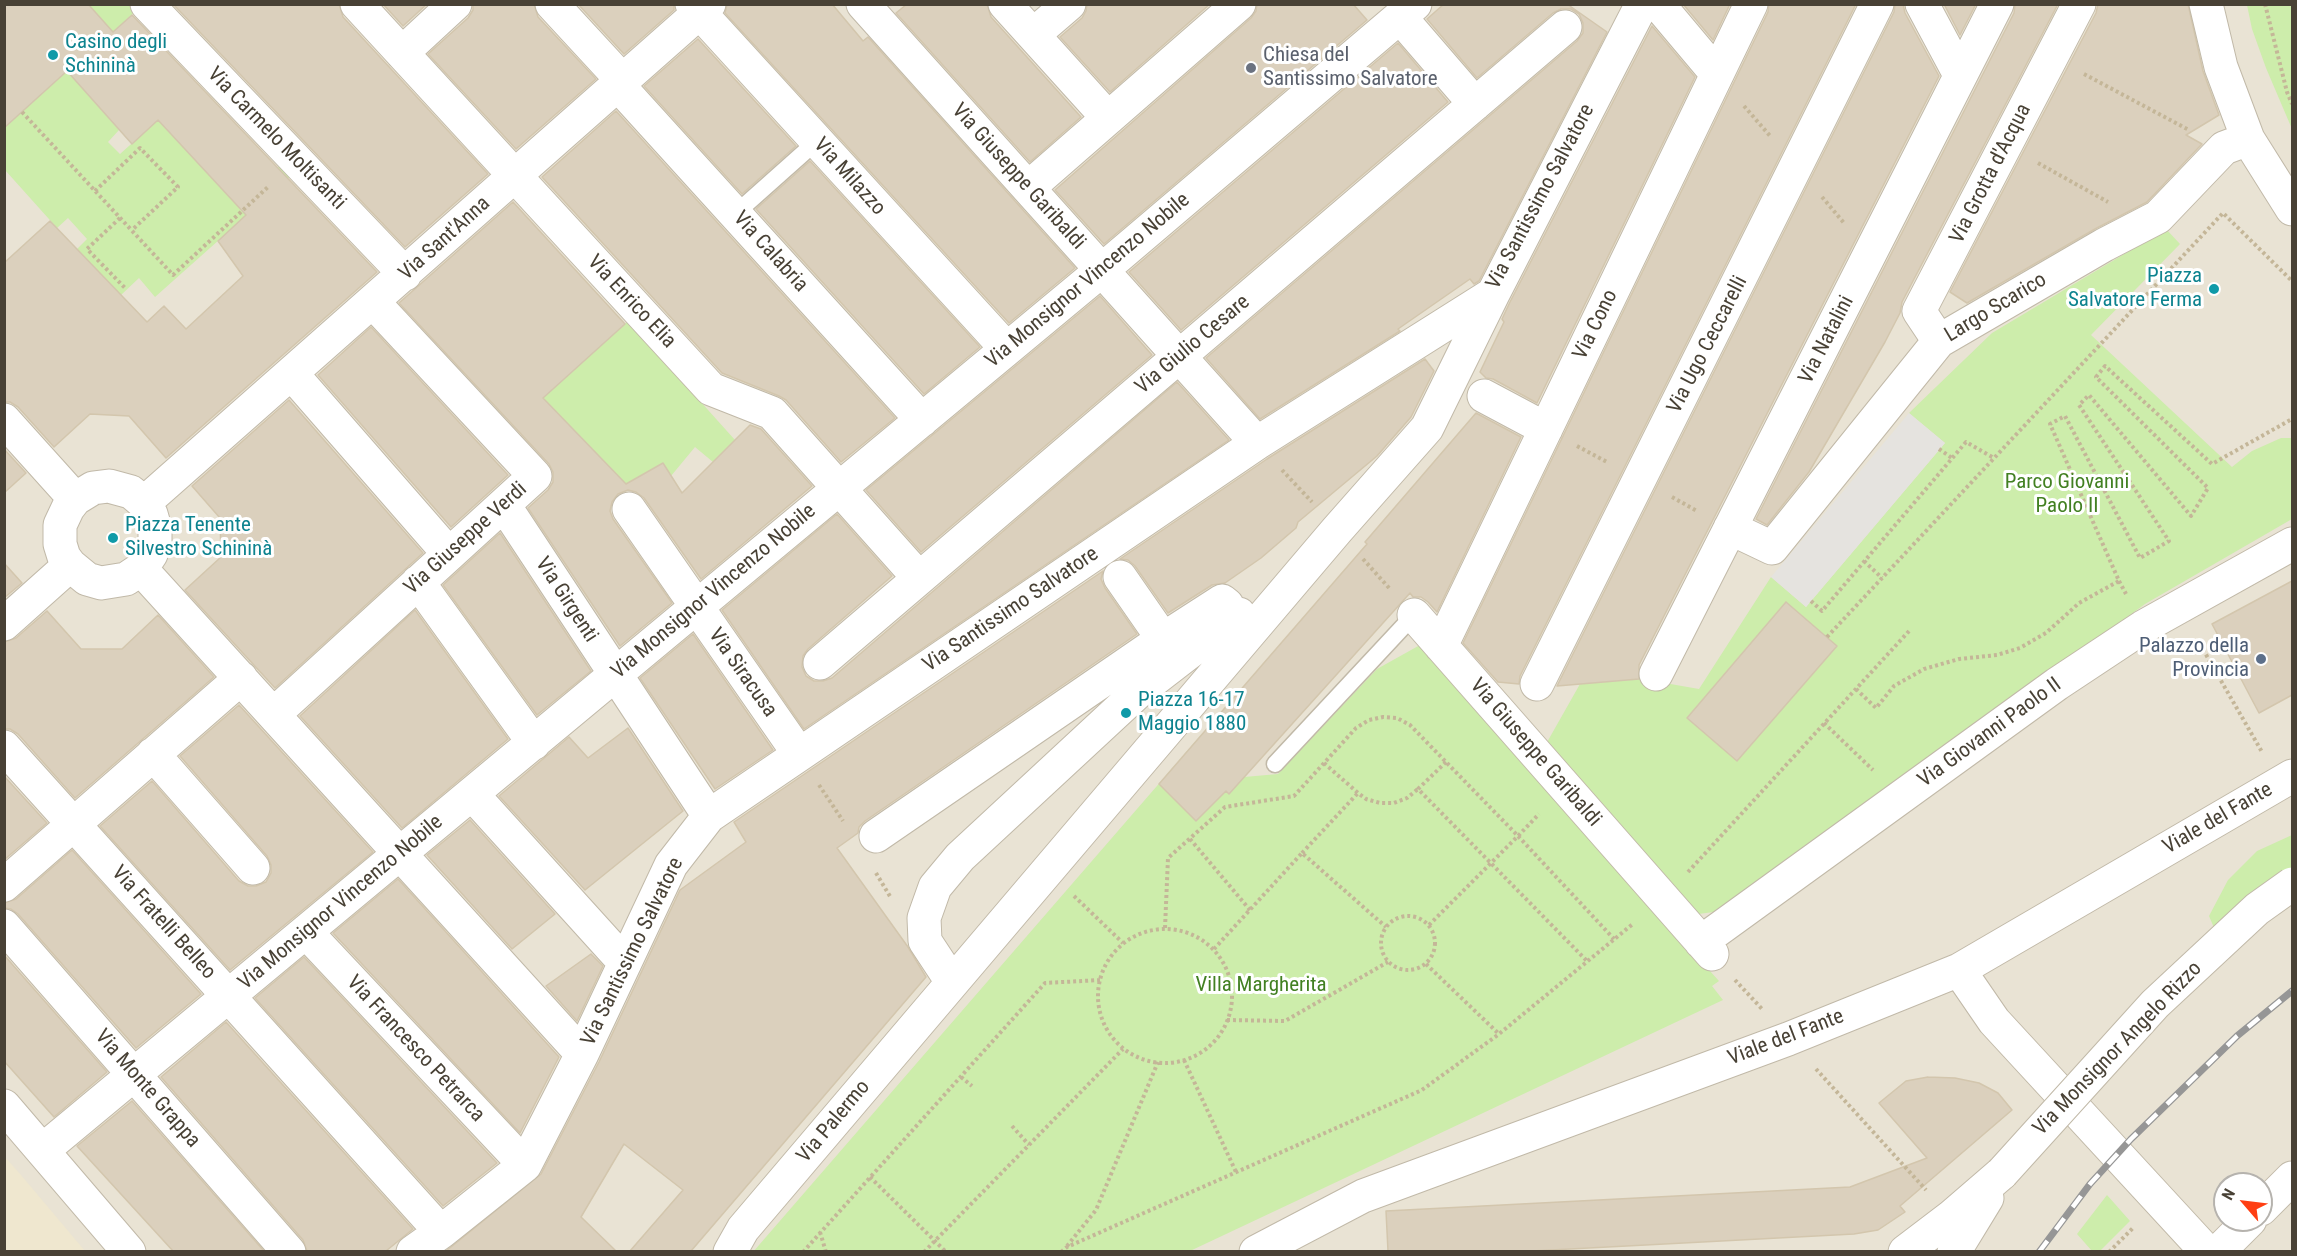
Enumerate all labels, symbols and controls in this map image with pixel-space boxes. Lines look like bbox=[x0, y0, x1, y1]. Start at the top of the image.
place label: Casino degli Schininà bbox=[65, 30, 167, 80]
place label: Chiesa del Santissimo Salvatore bbox=[1263, 43, 1438, 93]
marker: Casino degli Schininà bbox=[46, 48, 60, 62]
marker: Chiesa del Santissimo Salvatore bbox=[1244, 61, 1258, 75]
street label: Via Carmelo Moltisanti bbox=[201, 62, 351, 216]
street label: Via Giuseppe Garibaldi bbox=[946, 99, 1090, 255]
street label: Via Santissimo Salvatore bbox=[1482, 100, 1600, 294]
street label: Via Grotta d'Acqua bbox=[1945, 100, 2037, 248]
street label: Via Milazzo bbox=[808, 133, 890, 221]
street label: Via Monsignor Vincenzo Nobile bbox=[981, 188, 1195, 374]
street label: Via Sant'Anna bbox=[394, 192, 496, 286]
street label: Via Calabria bbox=[727, 206, 813, 298]
street label: Via Enrico Elia bbox=[581, 250, 681, 354]
place label: Piazza Salvatore Ferma bbox=[2068, 264, 2202, 314]
street label: Largo Scarico bbox=[1941, 268, 2051, 348]
street label: Via Ugo Ceccarelli bbox=[1663, 272, 1753, 418]
marker: Piazza Salvatore Ferma bbox=[2207, 282, 2221, 296]
street label: Via Cono bbox=[1568, 286, 1624, 364]
street label: Via Giulio Cesare bbox=[1131, 290, 1255, 400]
street label: Via Natalini bbox=[1794, 292, 1860, 388]
park label: Parco Giovanni Paolo II bbox=[2005, 470, 2129, 520]
street label: Via Giuseppe Verdi bbox=[400, 477, 532, 601]
street label: Via Monsignor Vincenzo Nobile bbox=[607, 499, 821, 685]
place label: Piazza Tenente Silvestro Schininà bbox=[125, 513, 272, 563]
marker: Piazza Tenente Silvestro Schininà bbox=[106, 531, 120, 545]
street label: Via Santissimo Salvatore bbox=[919, 542, 1103, 678]
street label: Via Girgenti bbox=[529, 553, 603, 647]
street label: Via Siracusa bbox=[702, 624, 782, 722]
place label: Palazzo della Provincia bbox=[2139, 634, 2249, 684]
marker: Palazzo della Provincia bbox=[2254, 652, 2268, 666]
street label: Via Giovanni Paolo II bbox=[1914, 673, 2066, 793]
street label: Via Giuseppe Garibaldi bbox=[1464, 674, 1606, 832]
place label: Piazza 16-17 Maggio 1880 bbox=[1138, 688, 1246, 738]
marker: Piazza 16-17 Maggio 1880 bbox=[1119, 706, 1133, 720]
street label: Viale del Fante bbox=[2159, 778, 2277, 860]
street label: Via Monsignor Vincenzo Nobile bbox=[234, 810, 448, 996]
street label: Via Santissimo Salvatore bbox=[577, 854, 689, 1050]
street label: Via Fratelli Belleo bbox=[105, 861, 221, 985]
street label: Via Monsignor Angelo Rizzo bbox=[2028, 957, 2208, 1141]
street label: Via Francesco Petrarca bbox=[341, 970, 489, 1128]
park label: Villa Margherita bbox=[1195, 973, 1327, 999]
street label: Viale del Fante bbox=[1725, 1004, 1847, 1072]
street label: Via Monte Grappa bbox=[89, 1025, 205, 1153]
street label: Via Palermo bbox=[792, 1075, 876, 1169]
north arrow bbox=[2213, 1172, 2273, 1232]
text: N bbox=[2218, 1185, 2239, 1203]

